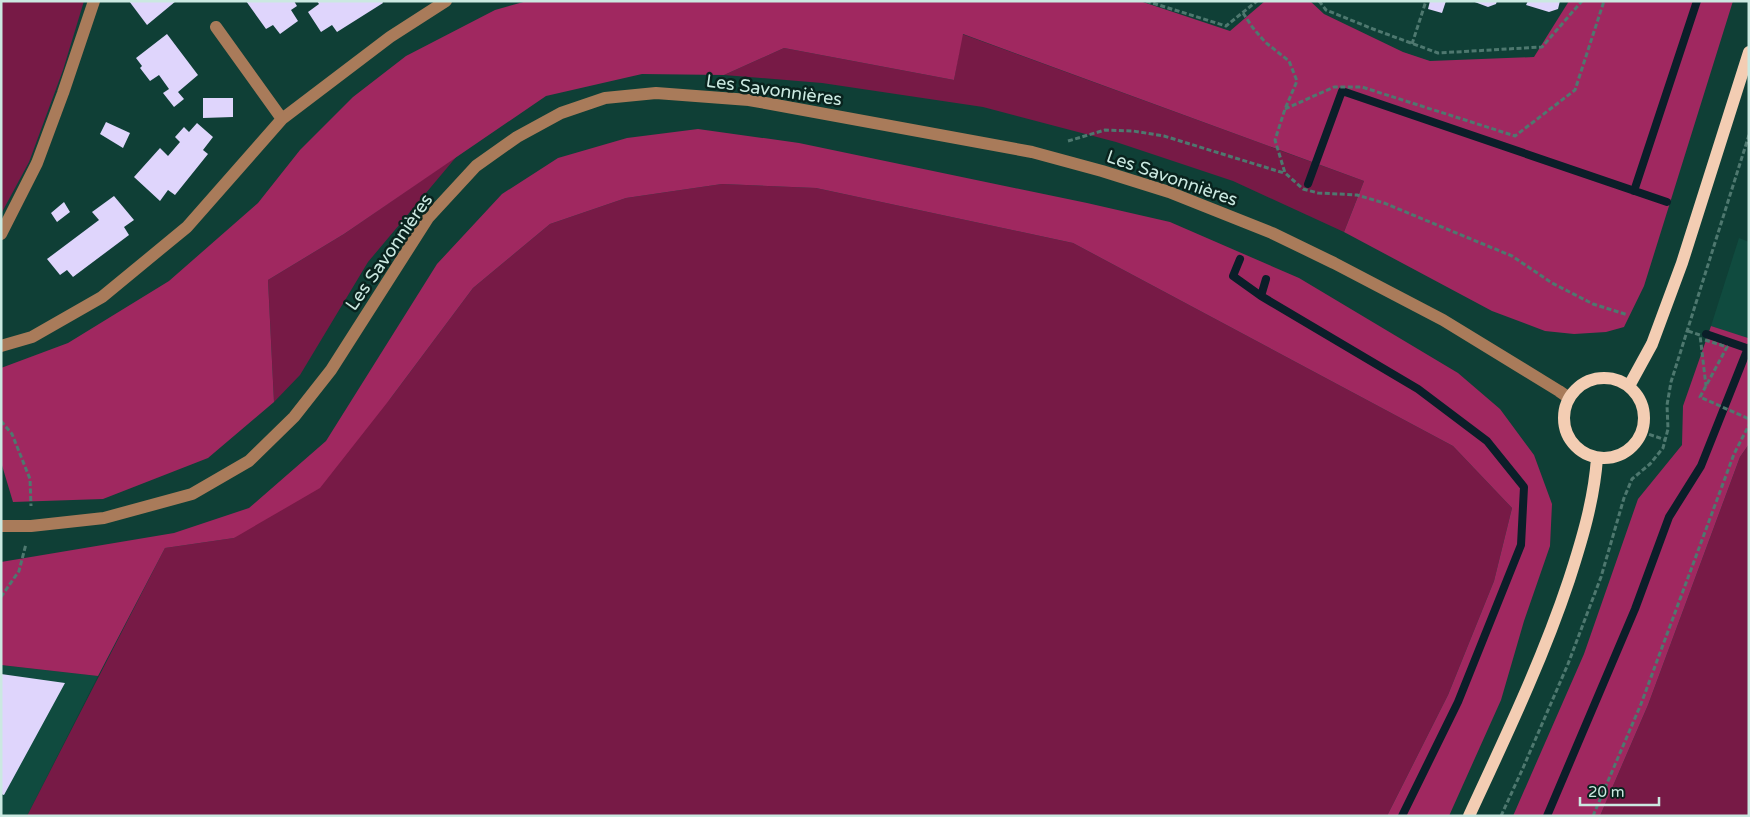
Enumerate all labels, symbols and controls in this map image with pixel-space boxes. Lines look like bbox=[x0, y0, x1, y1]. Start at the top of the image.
street label: Les Savonnières bbox=[704, 70, 844, 110]
street label: Les Savonnières bbox=[1103, 145, 1241, 211]
street label: Les Savonnières bbox=[341, 189, 437, 315]
scale bar bbox=[1580, 774, 1659, 806]
text: 20 m bbox=[1588, 783, 1625, 801]

